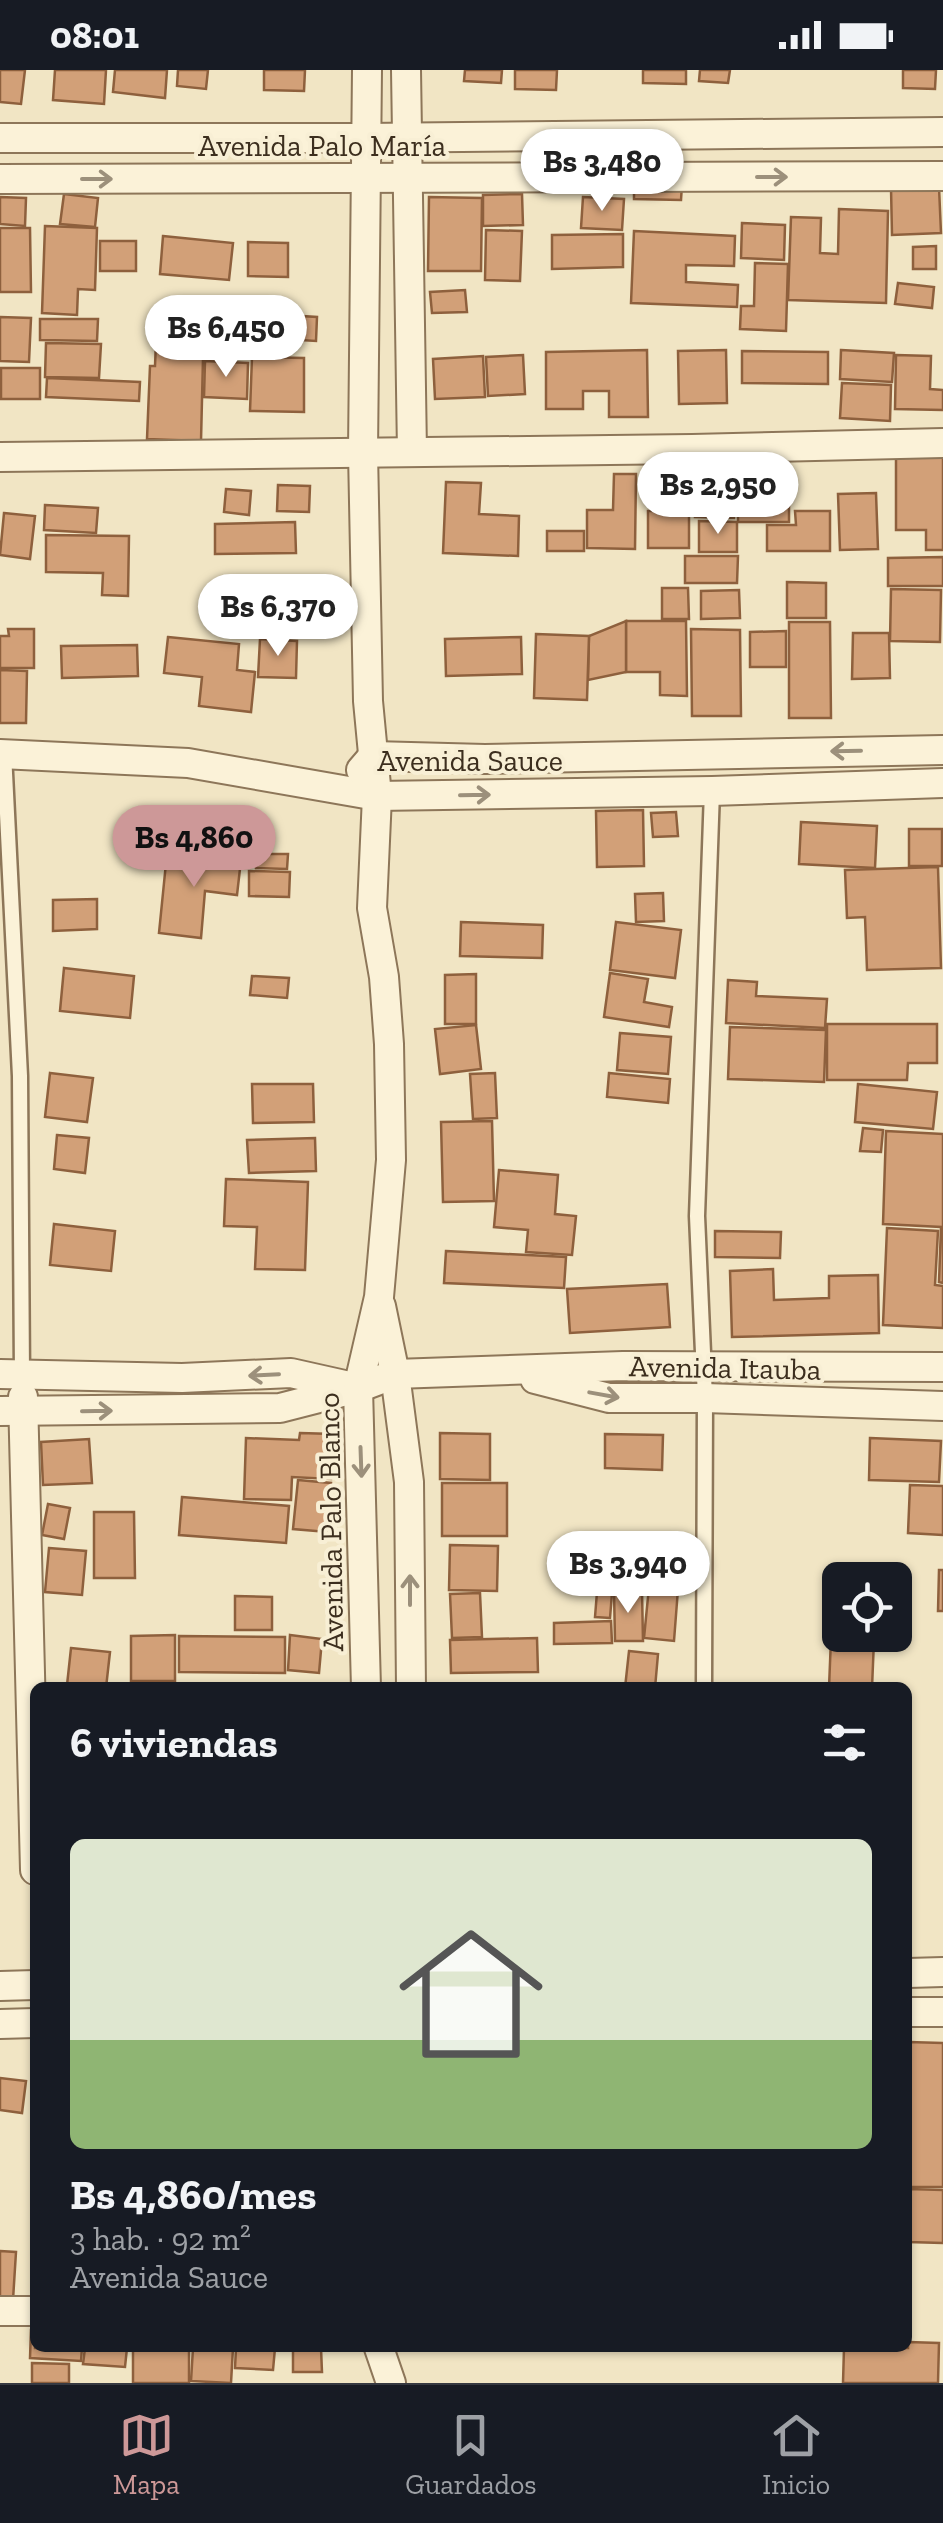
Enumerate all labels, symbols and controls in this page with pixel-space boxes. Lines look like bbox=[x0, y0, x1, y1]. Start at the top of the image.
text: 08:01 bbox=[50, 12, 139, 58]
street label: Avenida Palo María bbox=[198, 128, 446, 164]
pin: Bs 3,480 bbox=[499, 129, 705, 214]
text: Bs 3,480 bbox=[543, 142, 661, 180]
one-way arrow bbox=[756, 168, 788, 186]
one-way arrow bbox=[81, 169, 113, 188]
pin: Bs 6,450 bbox=[123, 295, 329, 380]
text: Bs 6,450 bbox=[167, 308, 285, 346]
pin: Bs 2,950 bbox=[615, 452, 821, 537]
text: Bs 2,950 bbox=[659, 465, 777, 503]
pin: Bs 6,370 bbox=[175, 574, 381, 659]
text: Bs 6,370 bbox=[220, 587, 336, 625]
one-way arrow bbox=[830, 742, 862, 761]
street label: Avenida Sauce bbox=[377, 743, 563, 779]
one-way arrow bbox=[458, 785, 490, 804]
pin: Bs 4,860 bbox=[91, 805, 297, 890]
text: Bs 4,860 bbox=[135, 818, 253, 856]
street label: Avenida Itauba bbox=[628, 1348, 822, 1388]
one-way arrow bbox=[248, 1365, 280, 1384]
one-way arrow bbox=[587, 1386, 620, 1405]
street label: Avenida Palo Blanco bbox=[311, 1392, 351, 1652]
one-way arrow bbox=[80, 1402, 113, 1420]
one-way arrow bbox=[351, 1445, 370, 1477]
pin: Bs 3,940 bbox=[525, 1531, 731, 1616]
text: Bs 3,940 bbox=[569, 1544, 687, 1582]
map controls bbox=[822, 1562, 912, 1652]
button: locate bbox=[822, 1562, 912, 1652]
one-way arrow bbox=[400, 1575, 420, 1608]
icon: filters bbox=[817, 1715, 872, 1770]
text: 6 viviendas bbox=[70, 1717, 278, 1768]
icon: home bbox=[381, 1904, 561, 2084]
text: Bs 4,860/mes bbox=[70, 2169, 316, 2220]
text: 3 hab. · 92 m² bbox=[70, 2220, 251, 2258]
text: Avenida Sauce bbox=[70, 2258, 268, 2296]
tab: Mapa bbox=[113, 2408, 180, 2501]
tab: Guardados bbox=[405, 2408, 537, 2501]
tab: Inicio bbox=[762, 2408, 830, 2501]

